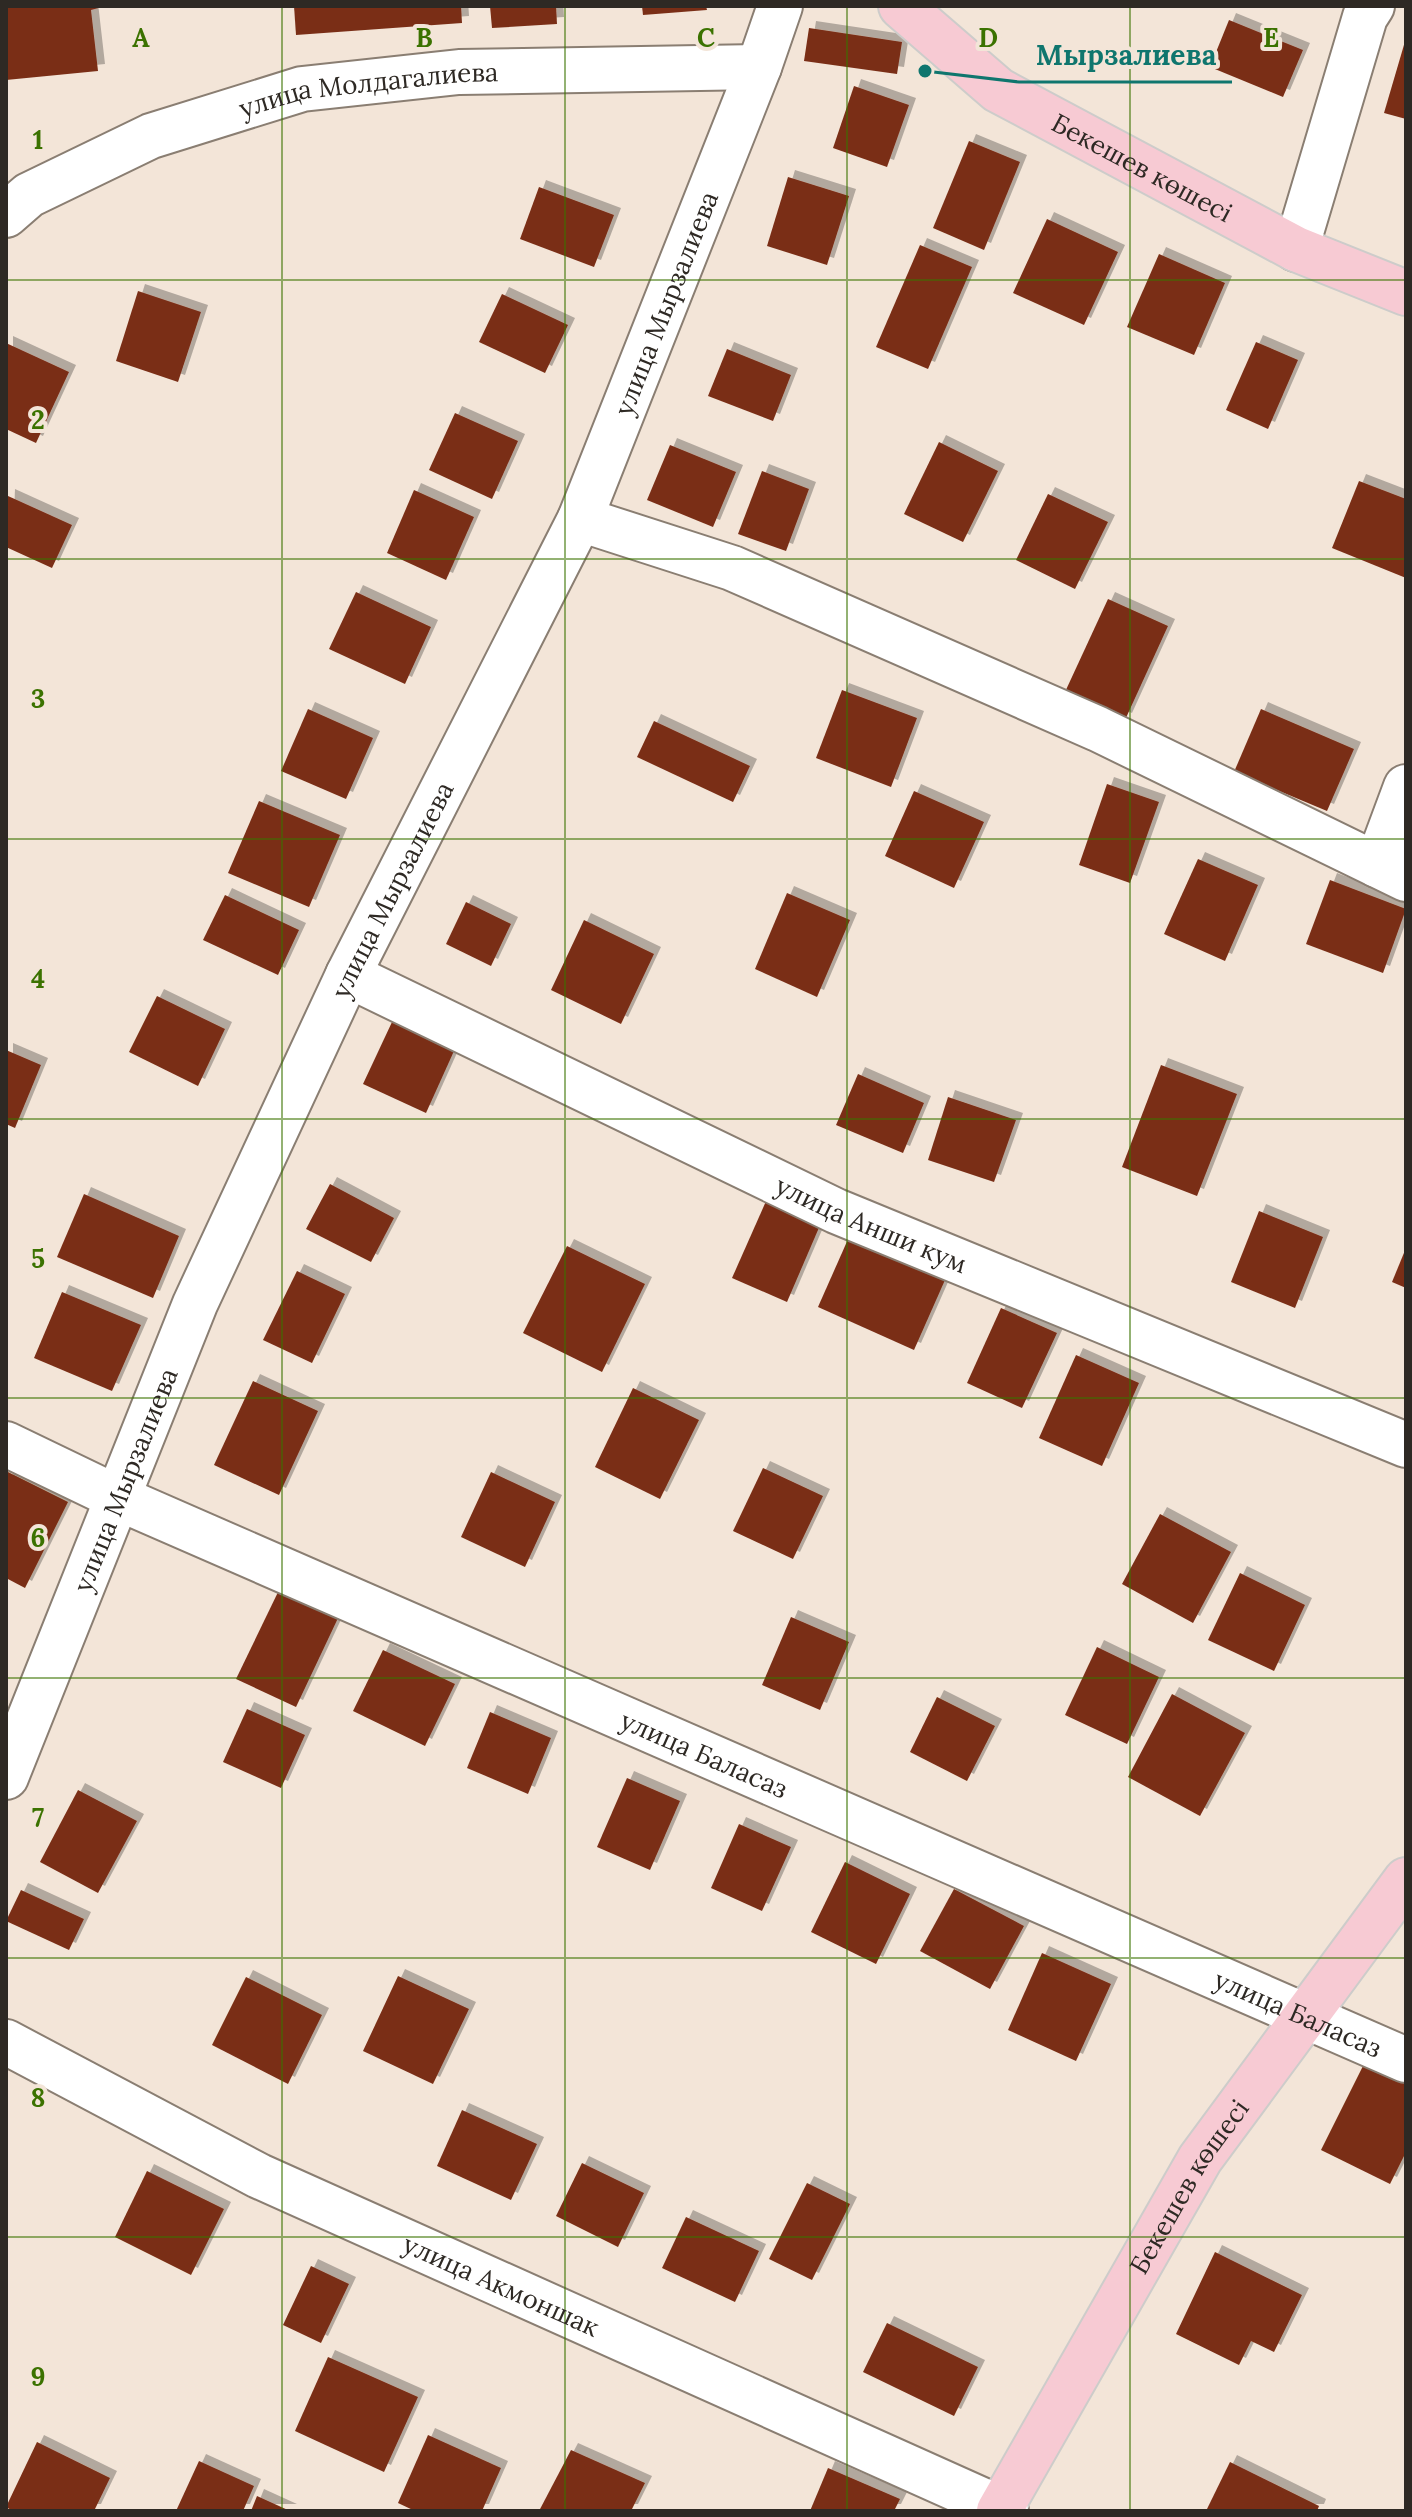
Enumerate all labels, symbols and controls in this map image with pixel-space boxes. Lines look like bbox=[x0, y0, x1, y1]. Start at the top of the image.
text: A bbox=[132, 21, 150, 54]
text: B bbox=[415, 21, 433, 54]
text: C bbox=[697, 21, 715, 54]
text: D bbox=[978, 21, 998, 54]
text: E bbox=[1263, 21, 1279, 54]
callout: Мырзалиева bbox=[1019, 30, 1232, 82]
text: Мырзалиева bbox=[1036, 37, 1217, 73]
street label: улица Молдагалиева bbox=[235, 55, 498, 124]
street label: Бекешев көшесі bbox=[1046, 105, 1238, 229]
text: 1 bbox=[33, 123, 43, 156]
street label: улица Мырзалиева bbox=[606, 186, 725, 420]
text: 2 bbox=[31, 403, 45, 436]
text: 3 bbox=[31, 682, 45, 715]
street label: улица Мырзалиева bbox=[323, 776, 460, 1003]
text: 4 bbox=[31, 962, 45, 995]
street label: улица Анши кум bbox=[770, 1168, 973, 1280]
text: 5 bbox=[31, 1242, 45, 1275]
street label: улица Мырзалиева bbox=[65, 1363, 184, 1597]
text: 6 bbox=[31, 1521, 45, 1554]
street label: улица Баласаз bbox=[616, 1703, 793, 1805]
text: 7 bbox=[32, 1801, 44, 1834]
street label: улица Баласаз bbox=[1209, 1962, 1387, 2064]
text: 8 bbox=[31, 2081, 45, 2114]
street label: Бекешев көшесі bbox=[1122, 2092, 1255, 2279]
street label: улица Акмоншак bbox=[398, 2226, 605, 2343]
text: 9 bbox=[31, 2360, 45, 2393]

